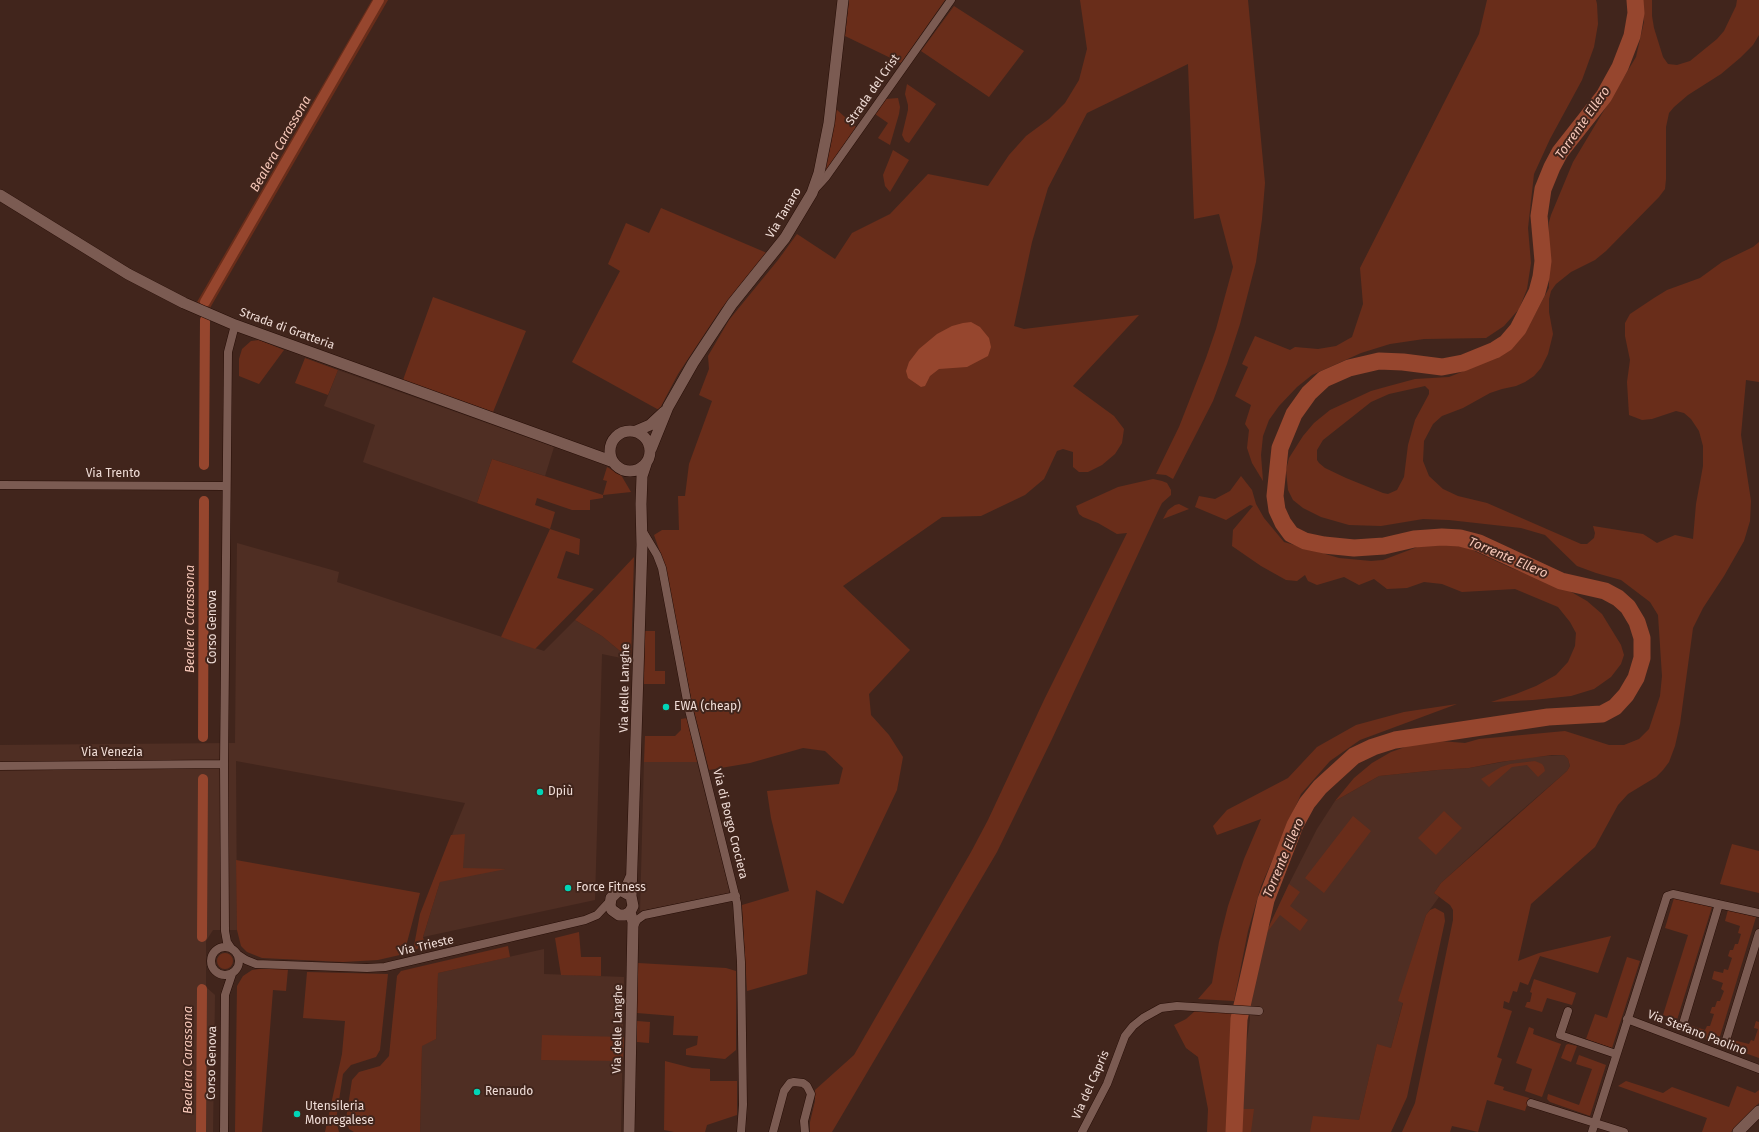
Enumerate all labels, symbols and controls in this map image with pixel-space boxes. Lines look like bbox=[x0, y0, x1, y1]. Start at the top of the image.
street label: Strada del Crist bbox=[843, 52, 903, 128]
water label: Torrente Ellero bbox=[1552, 84, 1614, 162]
water label: Bealera Carassona bbox=[247, 93, 315, 195]
street label: Via Tanaro bbox=[763, 185, 805, 241]
street label: Strada di Gratteria bbox=[237, 305, 337, 353]
street label: Via Trento bbox=[86, 467, 140, 481]
water label: Torrente Ellero bbox=[1466, 534, 1550, 582]
water label: Bealera Carassona bbox=[182, 565, 198, 673]
street label: Corso Genova bbox=[206, 590, 220, 664]
street label: Via delle Langhe bbox=[617, 643, 633, 733]
place label: EWA (cheap) bbox=[674, 700, 741, 714]
marker: EWA (cheap) bbox=[661, 702, 671, 712]
street label: Via Venezia bbox=[81, 746, 143, 760]
street label: Via di Borgo Crociera bbox=[709, 768, 751, 880]
place label: Dpiù bbox=[548, 785, 573, 799]
marker: Dpiù bbox=[535, 787, 545, 797]
water label: Torrente Ellero bbox=[1260, 816, 1308, 900]
place label: Force Fitness bbox=[576, 881, 646, 895]
marker: Force Fitness bbox=[563, 883, 573, 893]
street label: Via Trieste bbox=[397, 933, 455, 959]
street label: Via delle Langhe bbox=[610, 984, 626, 1074]
water label: Bealera Carassona bbox=[180, 1006, 196, 1114]
street label: Via Stefano Paolino bbox=[1645, 1007, 1749, 1059]
street label: Corso Genova bbox=[204, 1026, 220, 1100]
street label: Via del Capris bbox=[1069, 1048, 1113, 1122]
place label: Renaudo bbox=[485, 1085, 533, 1099]
marker: Renaudo bbox=[472, 1087, 482, 1097]
place label: Utensileria Monregalese bbox=[305, 1100, 374, 1128]
marker: Utensileria Monregalese bbox=[292, 1109, 302, 1119]

